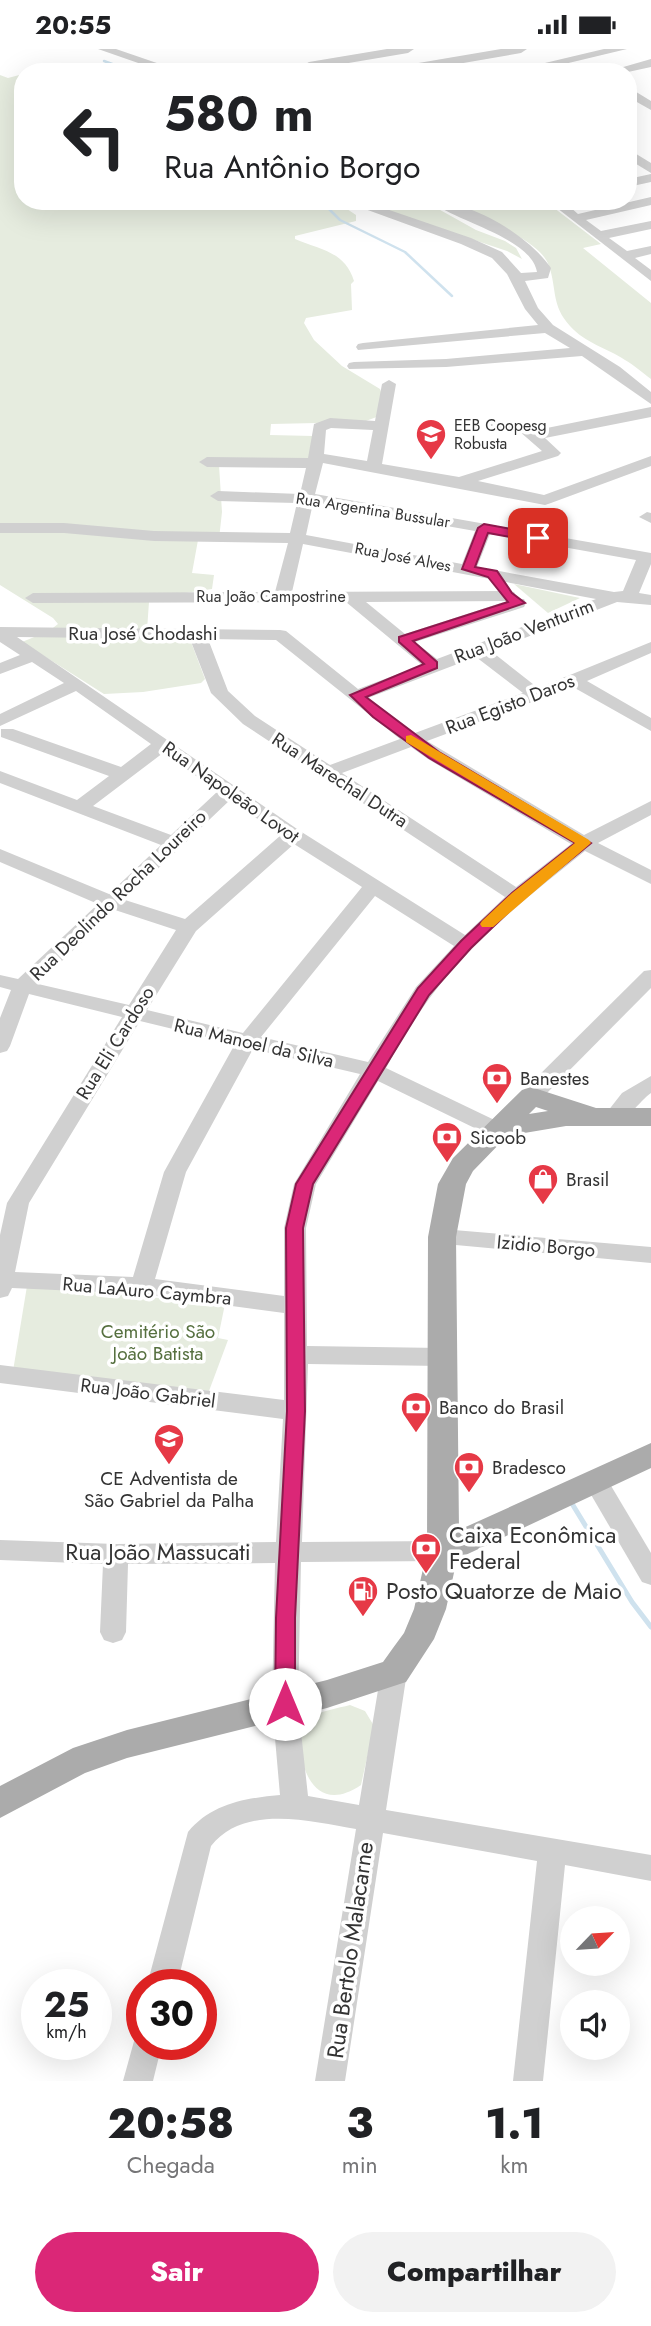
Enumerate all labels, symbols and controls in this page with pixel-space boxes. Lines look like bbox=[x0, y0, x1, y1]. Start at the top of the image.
text: 20:55 bbox=[35, 6, 111, 44]
text: 580 m bbox=[164, 79, 314, 149]
icon: left bbox=[49, 91, 140, 182]
text: Rua Antônio Borgo bbox=[164, 144, 421, 190]
place label: EEB Coopesg Robusta bbox=[454, 414, 547, 455]
school or university icon: EEB Coopesg Robusta bbox=[414, 417, 448, 461]
street label: Rua Argentina Bussular bbox=[294, 486, 452, 534]
pin bbox=[508, 508, 568, 568]
icon: arrive bbox=[519, 519, 557, 557]
street label: Rua José Alves bbox=[353, 536, 453, 578]
street label: Rua João Campostrine bbox=[196, 585, 346, 608]
street label: Rua João Venturim bbox=[450, 592, 598, 670]
street label: Rua José Chodashi bbox=[68, 620, 218, 647]
street label: Rua Egisto Daros bbox=[442, 667, 579, 741]
street label: Rua Marechal Dutra bbox=[267, 726, 413, 834]
street label: Rua Napoleão Lovot bbox=[157, 735, 305, 850]
street label: Rua Deolindo Rocha Loureiro bbox=[24, 803, 212, 987]
street label: Rua Eli Cardoso bbox=[69, 981, 161, 1105]
street label: Rua Manoel da Silva bbox=[172, 1012, 336, 1074]
bank icon: Banestes bbox=[480, 1061, 514, 1105]
place label: Banestes bbox=[520, 1065, 590, 1092]
bank icon: Sicoob bbox=[430, 1120, 464, 1164]
place label: Sicoob bbox=[470, 1124, 526, 1151]
shop icon: Brasil bbox=[526, 1162, 560, 1206]
place label: Brasil bbox=[566, 1166, 609, 1193]
street label: Izidio Borgo bbox=[496, 1228, 596, 1264]
street label: Rua LaAuro Caymbra bbox=[61, 1270, 233, 1312]
park label: Cemitério São João Batista bbox=[101, 1318, 215, 1367]
street label: Rua João Gabriel bbox=[79, 1371, 217, 1415]
bank icon: Banco do Brasil bbox=[399, 1390, 433, 1434]
place label: Banco do Brasil bbox=[439, 1394, 564, 1421]
school or university icon: CE Adventista de São Gabriel da Palha bbox=[152, 1422, 186, 1466]
bank icon: Bradesco bbox=[452, 1450, 486, 1494]
place label: Bradesco bbox=[492, 1454, 566, 1481]
place label: CE Adventista de São Gabriel da Palha bbox=[84, 1465, 254, 1514]
place label: Caixa Econômica Federal bbox=[449, 1518, 616, 1578]
bank icon: Caixa Econômica Federal bbox=[409, 1531, 443, 1575]
street label: Rua João Massucati bbox=[65, 1535, 251, 1569]
fuel station icon: Posto Quatorze de Maio bbox=[346, 1574, 380, 1618]
place label: Posto Quatorze de Maio bbox=[386, 1574, 622, 1608]
position arrow bbox=[248, 1667, 322, 1741]
street label: Rua Bertolo Malacarne bbox=[318, 1839, 382, 2060]
north arrow bbox=[560, 1906, 630, 1976]
map controls bbox=[560, 1906, 630, 2060]
speed limit sign: 30 bbox=[126, 1969, 217, 2060]
text: 25 bbox=[44, 1980, 89, 2030]
button: sound bbox=[560, 1990, 630, 2060]
text: km/h bbox=[46, 2019, 87, 2045]
text: 20:58 bbox=[108, 2093, 234, 2154]
text: 3 bbox=[346, 2093, 373, 2154]
text: 1.1 bbox=[485, 2093, 543, 2154]
text: Chegada bbox=[127, 2148, 215, 2182]
text: min bbox=[342, 2148, 378, 2182]
text: km bbox=[500, 2148, 528, 2182]
button: Sair bbox=[35, 2232, 319, 2312]
button: Compartilhar bbox=[333, 2232, 616, 2312]

